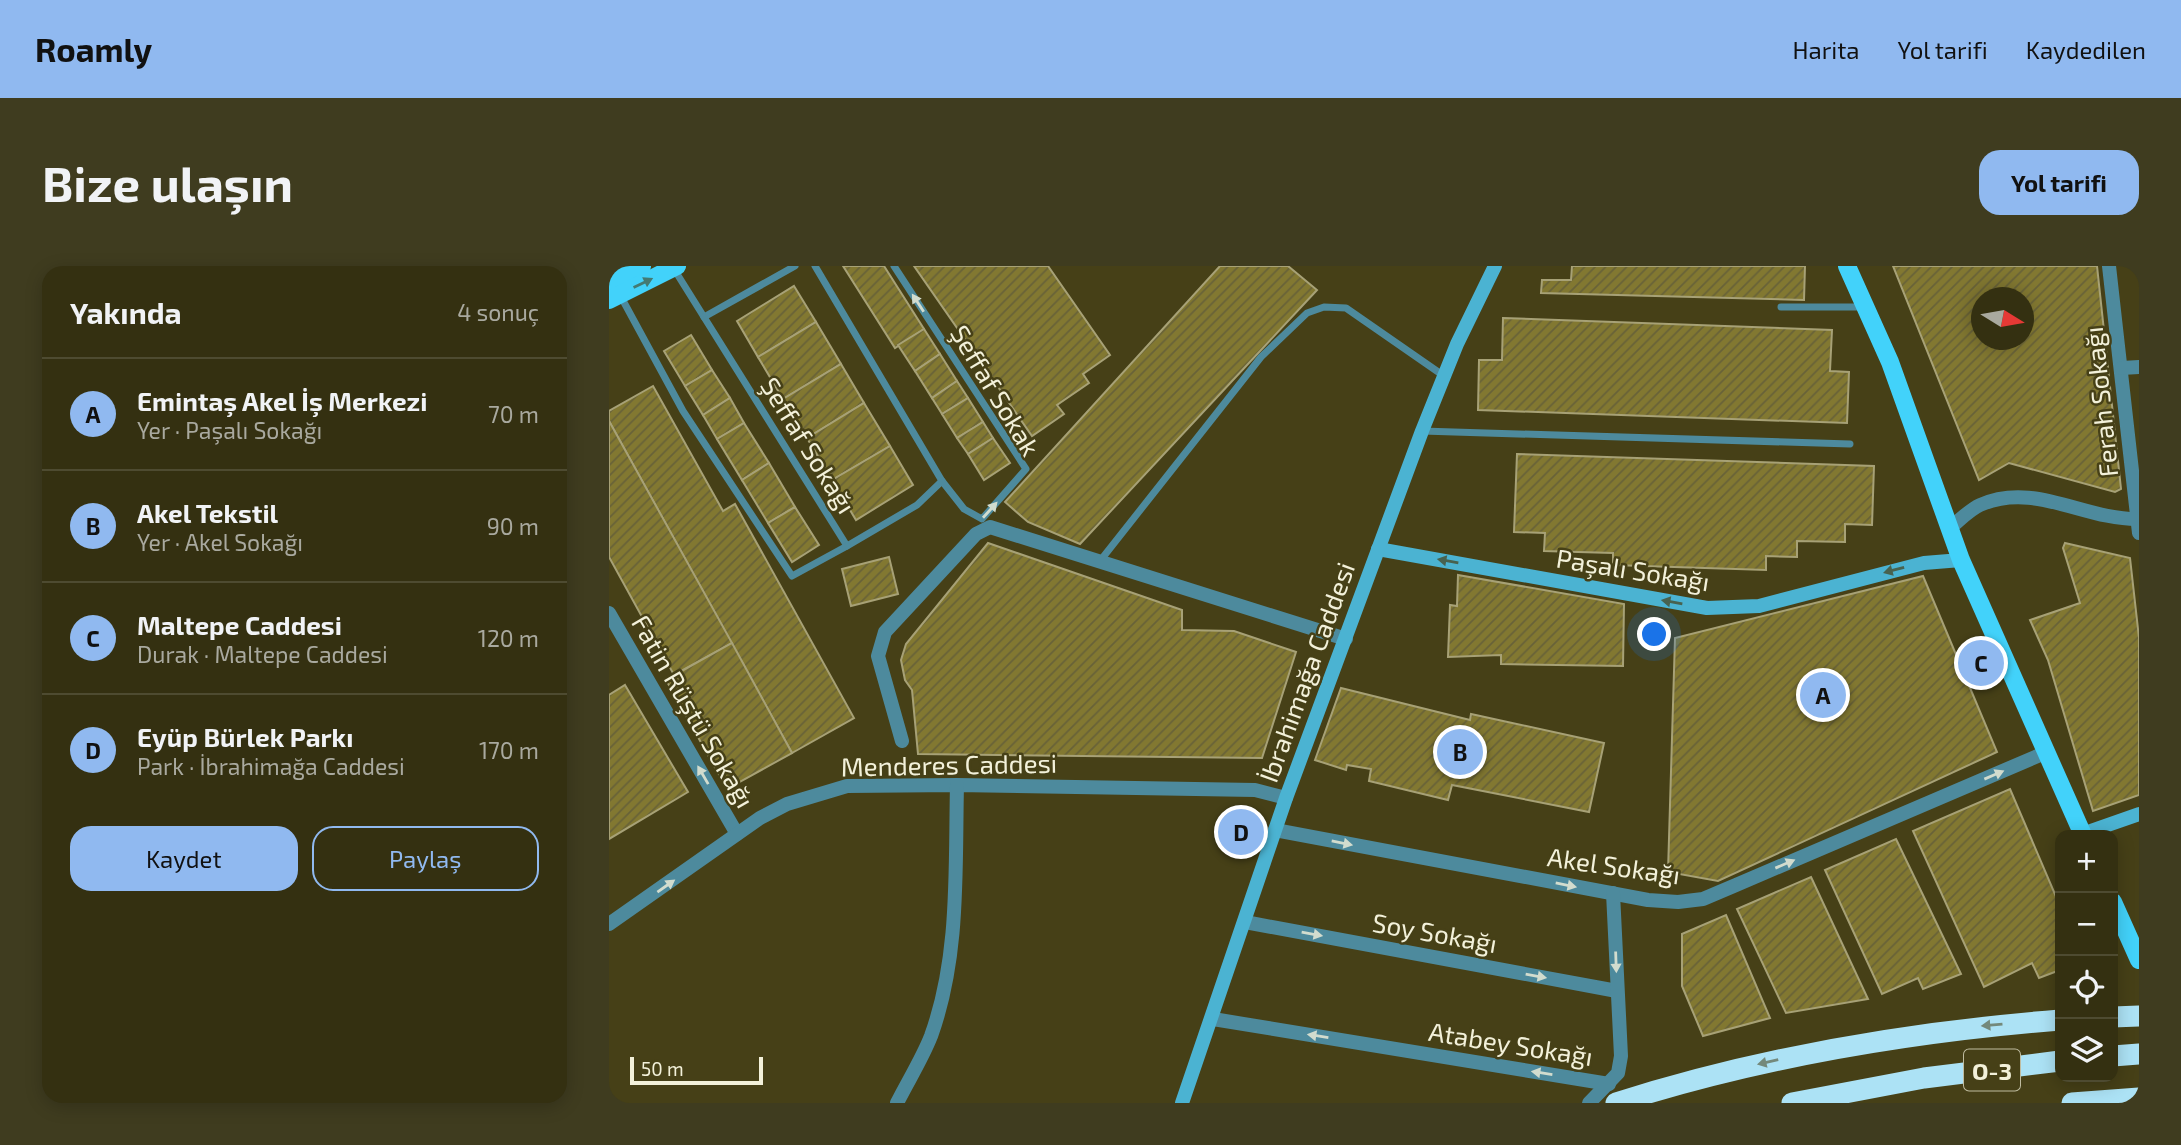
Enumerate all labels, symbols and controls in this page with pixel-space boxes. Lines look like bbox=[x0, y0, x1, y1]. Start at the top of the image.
text: Roamly bbox=[35, 29, 152, 69]
text: Harita bbox=[1792, 35, 1860, 64]
text: Yol tarifi bbox=[1898, 35, 1988, 64]
text: Kaydedilen bbox=[2026, 35, 2146, 64]
button: Yol tarifi bbox=[1979, 150, 2139, 215]
text: Bize ulaşın bbox=[42, 153, 293, 212]
one-way arrow bbox=[633, 277, 653, 289]
north arrow bbox=[1971, 287, 2034, 350]
one-way arrow bbox=[912, 293, 925, 313]
text: Yakında bbox=[70, 294, 182, 330]
text: 4 sonuç bbox=[457, 298, 539, 326]
street label: Şeffaf Sokak bbox=[943, 319, 1047, 462]
street label: Ferah Sokağı bbox=[2077, 325, 2123, 479]
street label: Şeffaf Sokağı bbox=[753, 371, 863, 520]
text: Emintaş Akel İş Merkezi bbox=[137, 385, 428, 416]
text: A bbox=[85, 400, 101, 428]
text: 70 m bbox=[488, 400, 539, 428]
text: Yer · Paşalı Sokağı bbox=[137, 416, 322, 444]
text: Akel Tekstil bbox=[137, 497, 278, 528]
one-way arrow bbox=[982, 501, 998, 519]
text: B bbox=[86, 512, 100, 540]
text: 90 m bbox=[487, 512, 539, 540]
text: Yer · Akel Sokağı bbox=[137, 528, 303, 556]
street label: Paşalı Sokağı bbox=[1554, 542, 1712, 598]
one-way arrow bbox=[1437, 556, 1459, 567]
street label: İbrahimağa Caddesi bbox=[1252, 558, 1360, 786]
one-way arrow bbox=[1883, 565, 1905, 576]
one-way arrow bbox=[1661, 596, 1683, 607]
text: Maltepe Caddesi bbox=[137, 609, 342, 640]
street label: Fatin Rüştü Sokağı bbox=[624, 609, 762, 814]
your location bbox=[1637, 617, 1671, 651]
text: C bbox=[86, 624, 100, 652]
text: 120 m bbox=[478, 624, 539, 652]
pin: C bbox=[1958, 637, 2004, 689]
text: Durak · Maltepe Caddesi bbox=[137, 640, 388, 668]
pin: A bbox=[1800, 669, 1846, 721]
text: Eyüp Bürlek Parkı bbox=[137, 721, 353, 752]
pin: B bbox=[1437, 726, 1483, 778]
text: D bbox=[85, 736, 101, 764]
text: 170 m bbox=[479, 736, 539, 764]
street label: Menderes Caddesi bbox=[841, 747, 1057, 781]
text: Park · İbrahimağa Caddesi bbox=[137, 752, 405, 780]
one-way arrow bbox=[697, 766, 709, 785]
one-way arrow bbox=[1984, 769, 2004, 781]
pin: D bbox=[1218, 806, 1264, 858]
button: Kaydet bbox=[70, 826, 298, 891]
button: Paylaş bbox=[312, 826, 539, 891]
map controls bbox=[2055, 830, 2118, 1082]
button: + bbox=[2055, 830, 2118, 893]
one-way arrow bbox=[1332, 838, 1354, 849]
street label: Akel Sokağı bbox=[1546, 840, 1682, 890]
one-way arrow bbox=[1775, 859, 1796, 870]
one-way arrow bbox=[657, 879, 675, 893]
one-way arrow bbox=[1555, 879, 1577, 890]
button: − bbox=[2055, 893, 2118, 956]
street label: Soy Sokağı bbox=[1370, 906, 1500, 958]
one-way arrow bbox=[1301, 929, 1323, 940]
one-way arrow bbox=[1610, 951, 1621, 973]
button: locate bbox=[2055, 956, 2118, 1019]
one-way arrow bbox=[1525, 970, 1547, 981]
street label: Atabey Sokağı bbox=[1427, 1015, 1595, 1071]
button: layers bbox=[2055, 1019, 2118, 1082]
one-way arrow bbox=[1981, 1020, 2003, 1031]
one-way arrow bbox=[1307, 1030, 1329, 1041]
road number: O-3 bbox=[1964, 1050, 2020, 1090]
scale bar bbox=[630, 1054, 763, 1086]
text: 50 m bbox=[641, 1057, 684, 1080]
one-way arrow bbox=[1757, 1057, 1779, 1068]
one-way arrow bbox=[1531, 1067, 1553, 1078]

